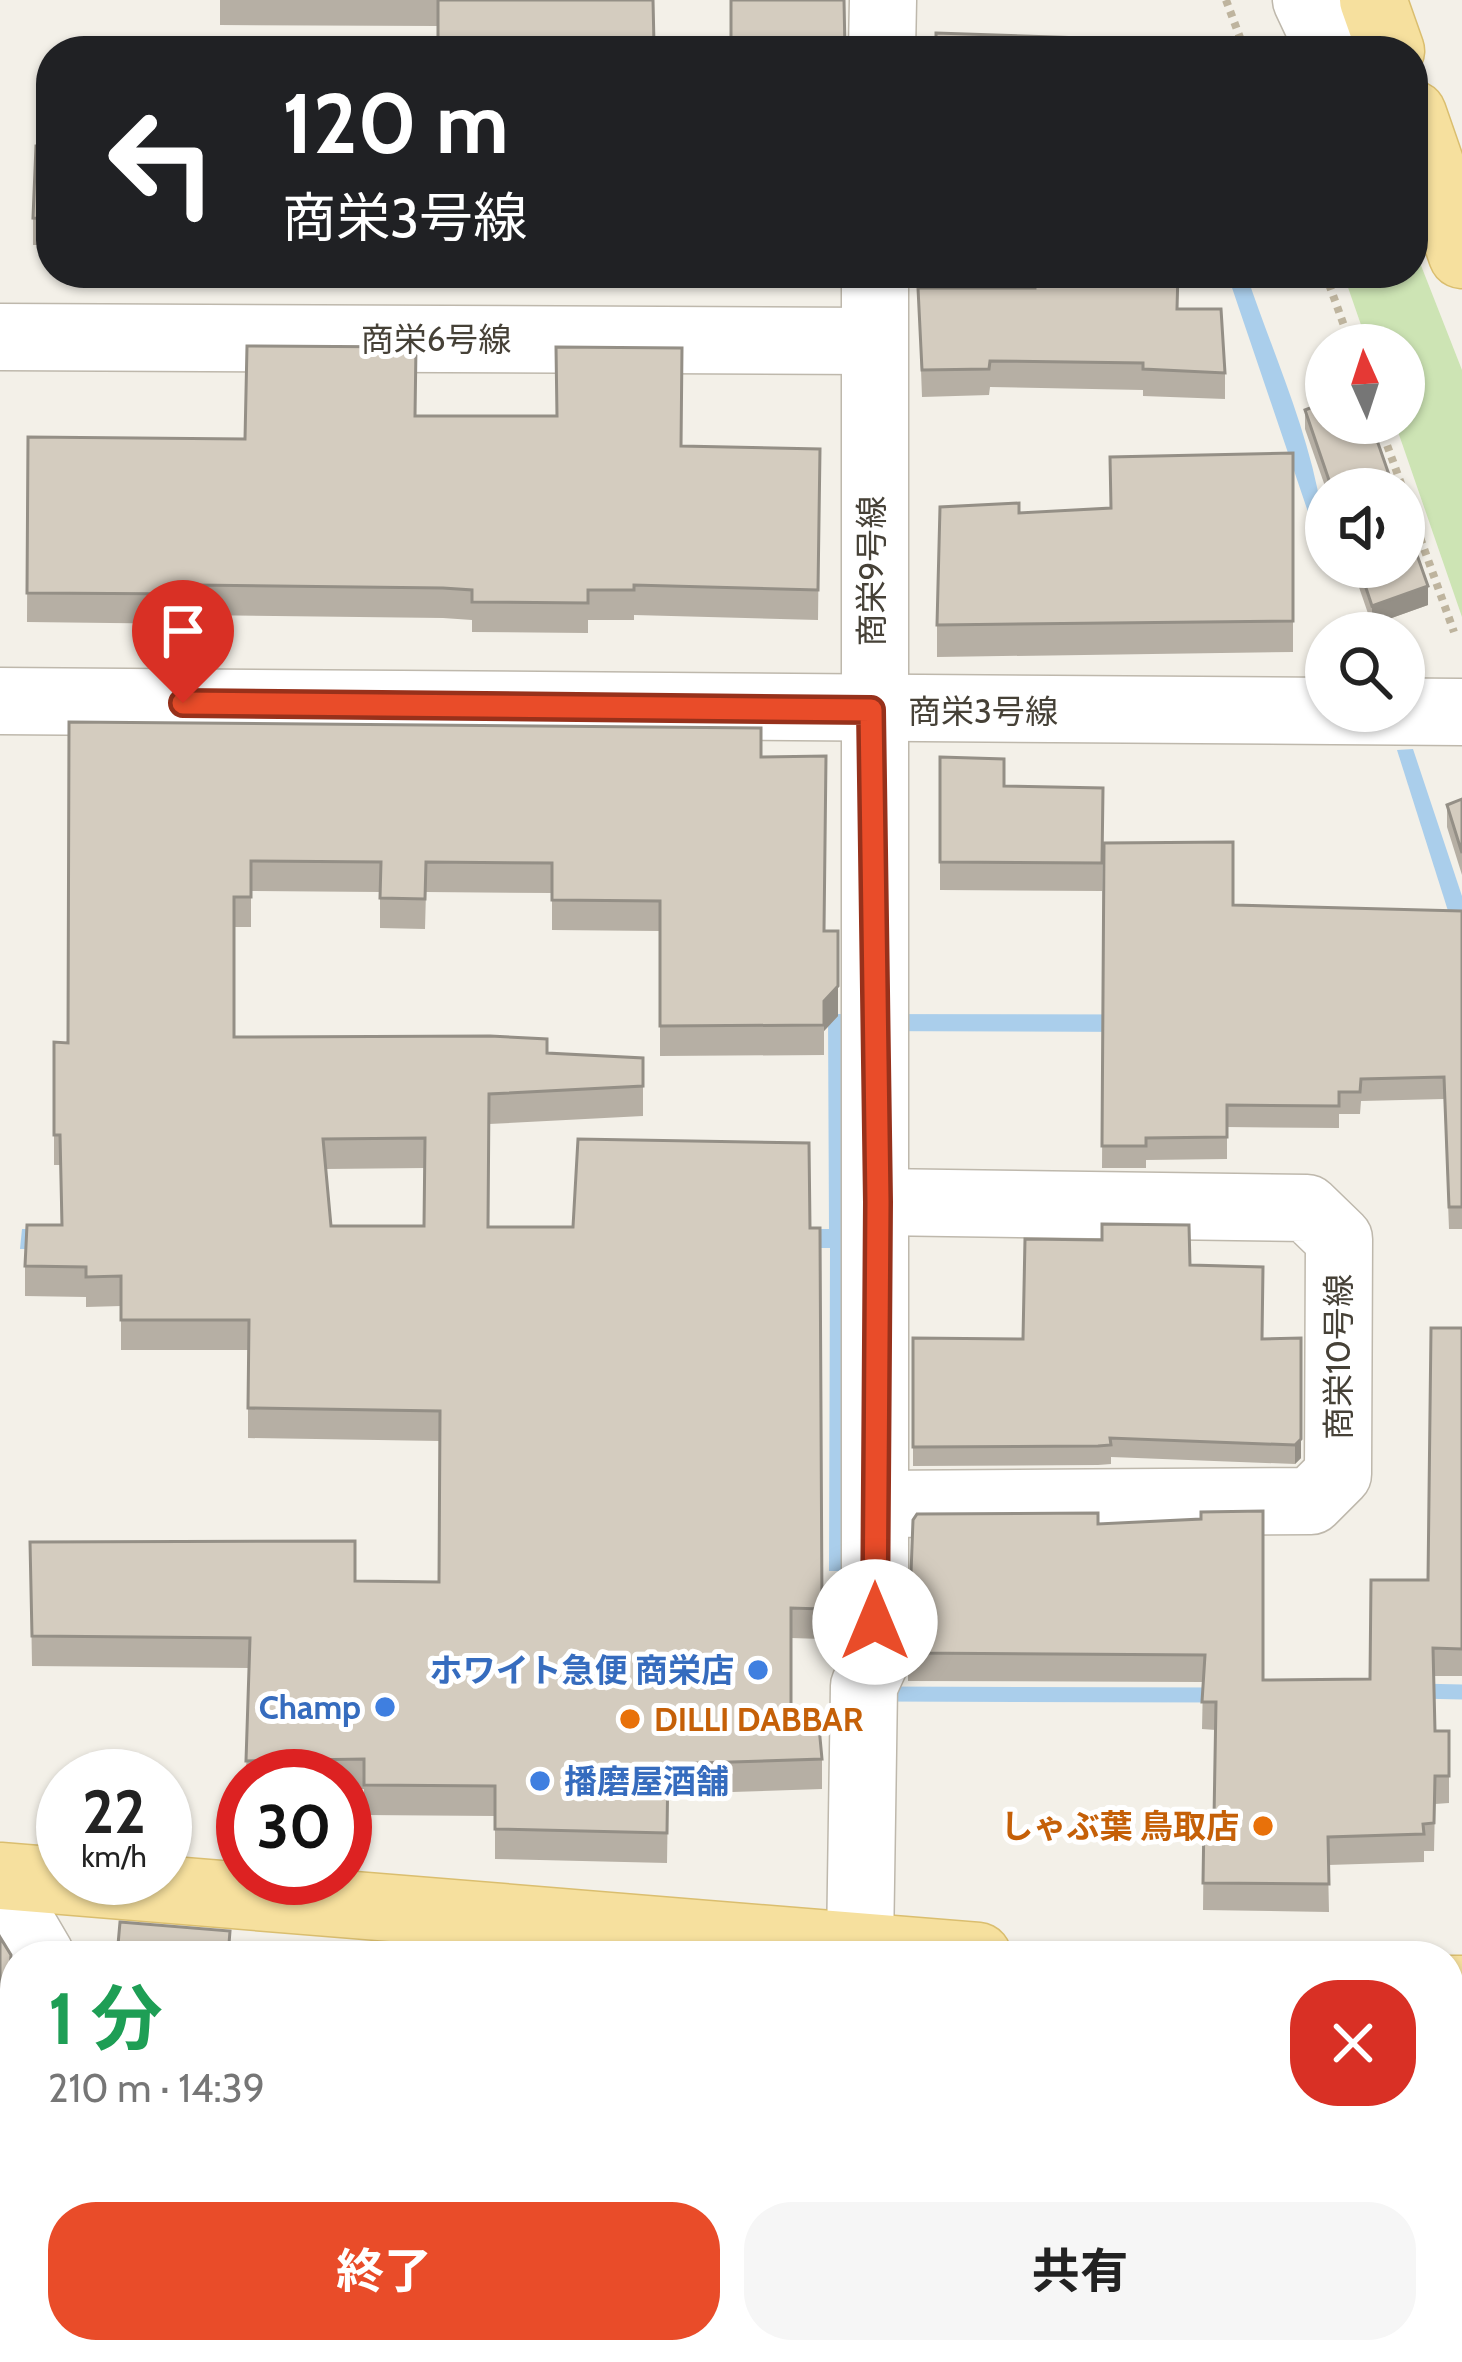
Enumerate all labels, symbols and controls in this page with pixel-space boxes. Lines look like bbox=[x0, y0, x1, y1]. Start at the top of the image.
text: 120 m bbox=[282, 72, 509, 174]
icon: left bbox=[84, 84, 240, 240]
text: 商栄3号線 bbox=[282, 185, 527, 251]
street label: 商栄6号線 bbox=[361, 319, 511, 359]
north arrow bbox=[1305, 324, 1425, 444]
map controls bbox=[1305, 324, 1425, 732]
button: sound bbox=[1305, 468, 1425, 588]
street label: 商栄9号線 bbox=[851, 496, 891, 646]
pin bbox=[132, 580, 234, 703]
icon: arrive bbox=[150, 598, 216, 664]
button: search bbox=[1305, 612, 1425, 732]
street label: 商栄3号線 bbox=[908, 691, 1058, 731]
street label: 商栄10号線 bbox=[1318, 1274, 1358, 1440]
position arrow bbox=[812, 1559, 938, 1685]
place label: ホワイト急便 商栄店 bbox=[430, 1650, 734, 1690]
marker: ホワイト急便 商栄店 bbox=[745, 1657, 771, 1683]
place label: Champ bbox=[259, 1687, 361, 1727]
marker: Champ bbox=[372, 1694, 398, 1720]
place label: DILLI DABBAR bbox=[654, 1699, 864, 1739]
marker: DILLI DABBAR bbox=[617, 1706, 643, 1732]
speed limit sign: 30 bbox=[216, 1749, 372, 1905]
place label: 播磨屋酒舗 bbox=[564, 1761, 729, 1801]
marker: 播磨屋酒舗 bbox=[527, 1768, 553, 1794]
text: 22 bbox=[82, 1775, 146, 1848]
place label: しゃぶ葉 鳥取店 bbox=[1001, 1806, 1239, 1846]
marker: しゃぶ葉 鳥取店 bbox=[1250, 1813, 1276, 1839]
text: km/h bbox=[81, 1838, 147, 1875]
text: 1 分 bbox=[48, 1975, 163, 2062]
button: close bbox=[1290, 1980, 1416, 2106]
text: 210 m · 14:39 bbox=[48, 2064, 265, 2112]
button: 終了 bbox=[48, 2202, 720, 2340]
button: 共有 bbox=[744, 2202, 1416, 2340]

